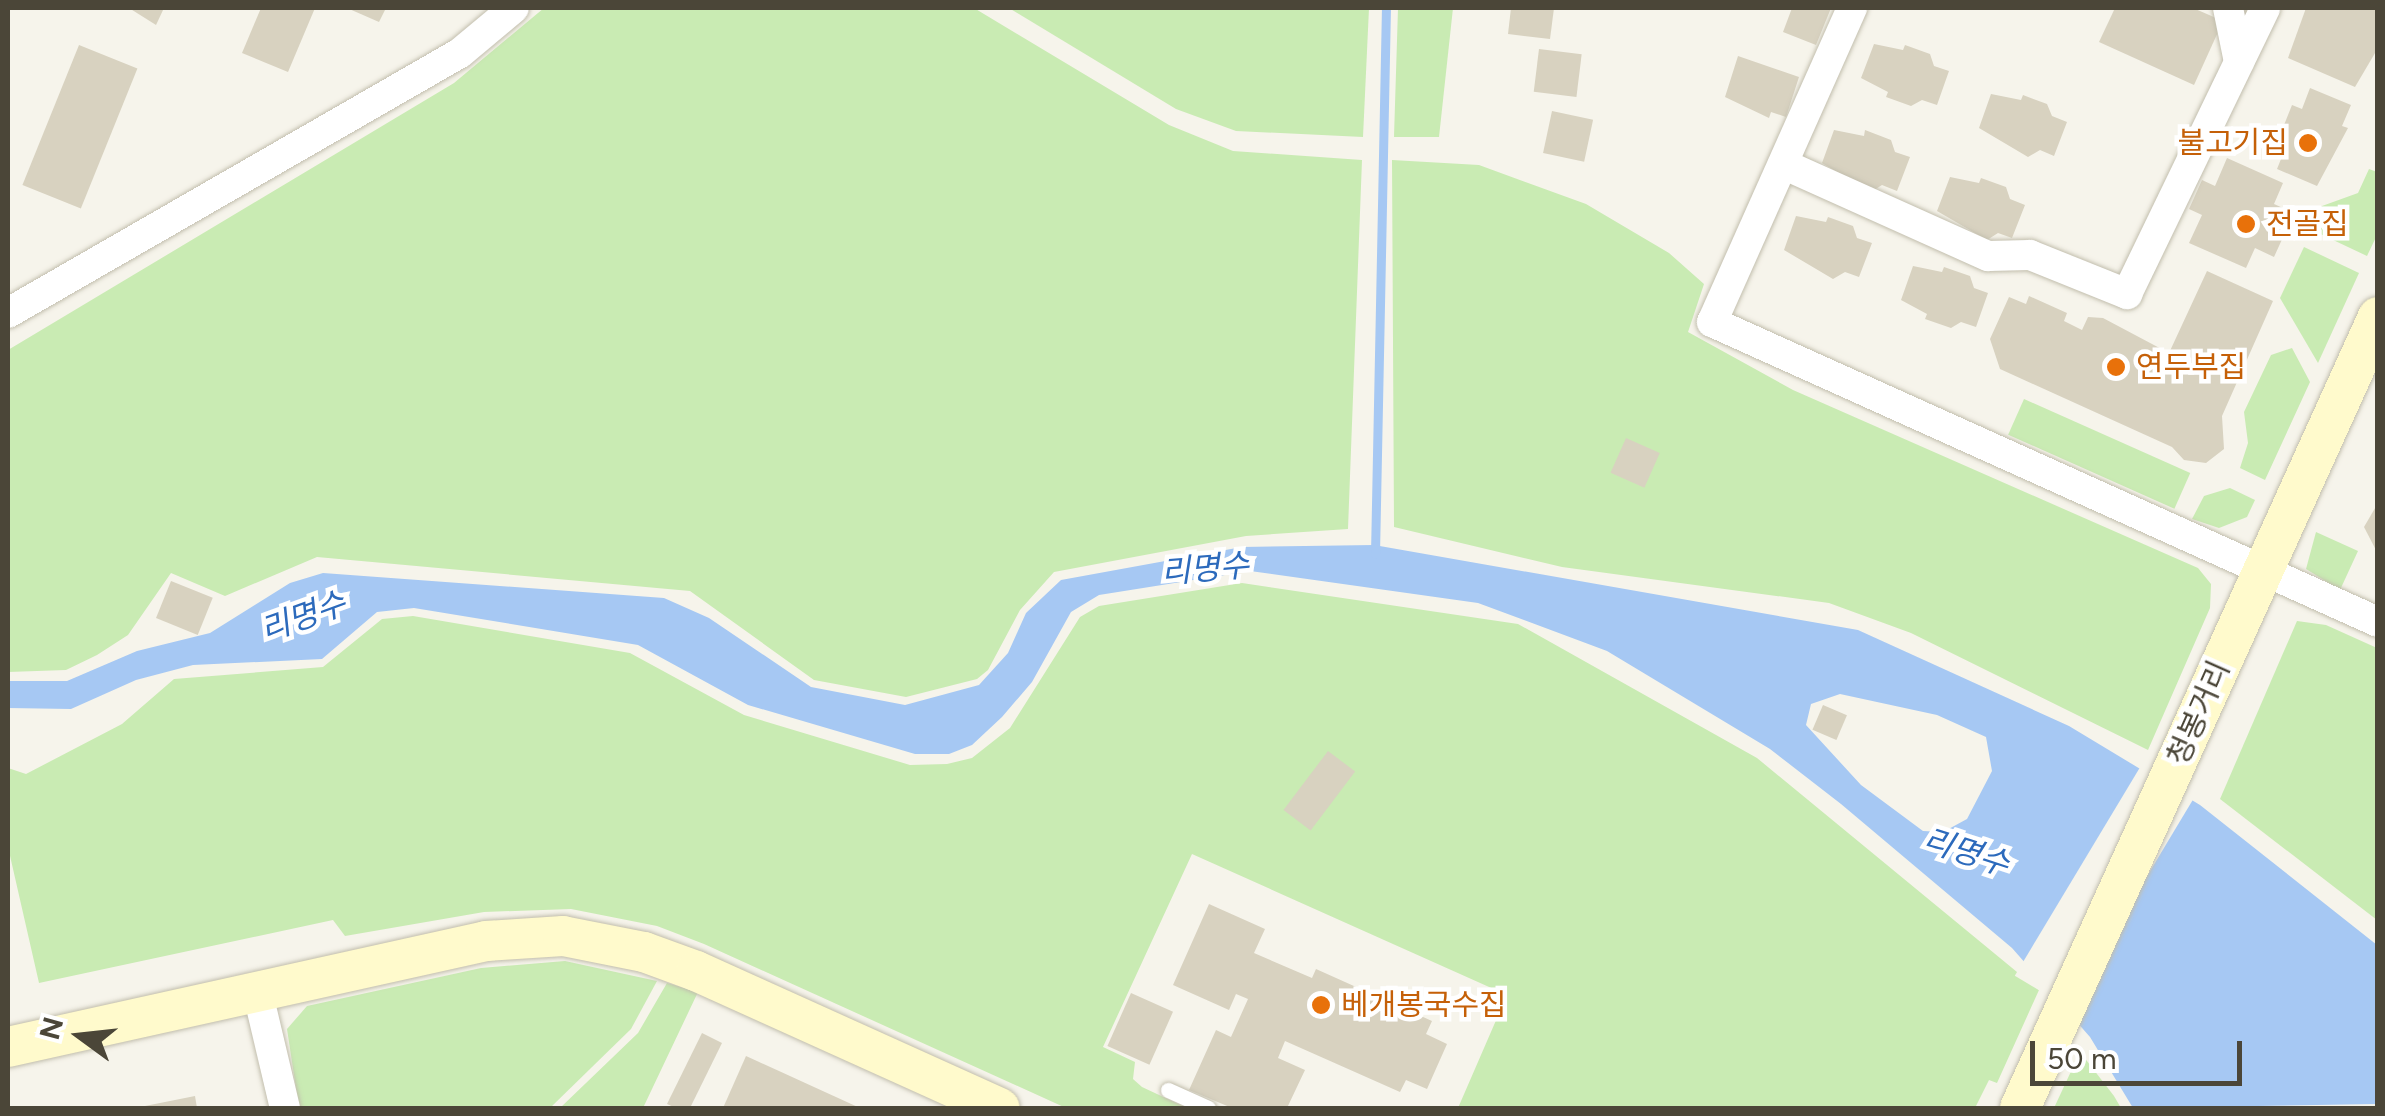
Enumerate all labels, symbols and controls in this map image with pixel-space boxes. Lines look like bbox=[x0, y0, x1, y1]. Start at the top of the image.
place label: 불고기집 bbox=[2178, 125, 2288, 161]
marker: 불고기집 bbox=[2297, 132, 2319, 154]
place label: 전골집 bbox=[2266, 206, 2349, 242]
marker: 전골집 bbox=[2235, 213, 2257, 235]
place label: 연두부집 bbox=[2136, 349, 2246, 385]
marker: 연두부집 bbox=[2105, 356, 2127, 378]
water label: 리명수 bbox=[1159, 546, 1251, 592]
water label: 리명수 bbox=[255, 584, 351, 650]
street label: 청봉거리 bbox=[2160, 655, 2238, 771]
water label: 리명수 bbox=[1918, 820, 2014, 884]
north arrow bbox=[30, 986, 130, 1086]
place label: 베개봉국수집 bbox=[1341, 987, 1507, 1023]
marker: 베개봉국수집 bbox=[1310, 994, 1332, 1016]
text: N bbox=[32, 1013, 70, 1043]
scale bar bbox=[2035, 1021, 2248, 1083]
text: 50 m bbox=[2047, 1040, 2116, 1077]

